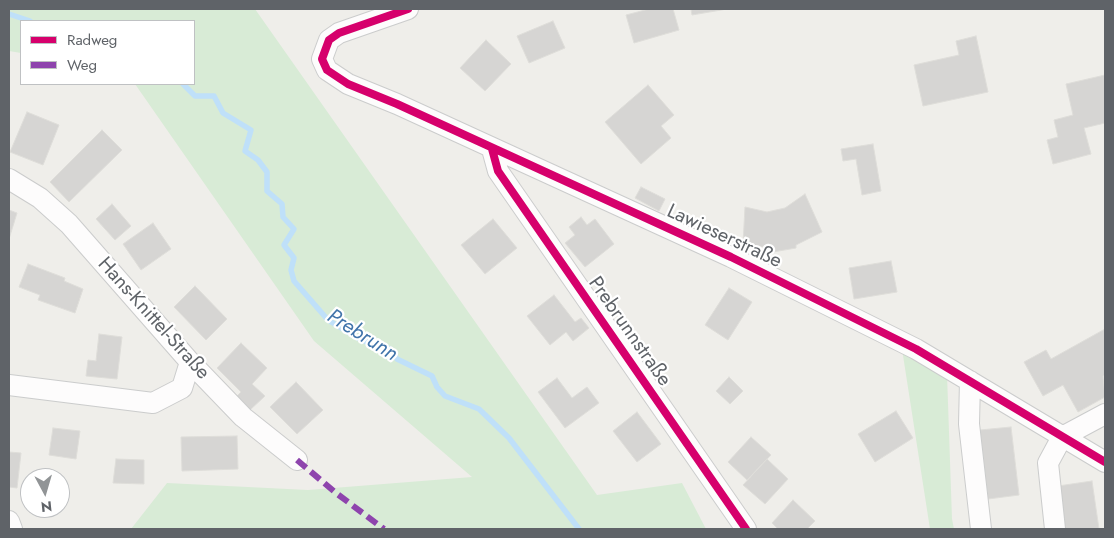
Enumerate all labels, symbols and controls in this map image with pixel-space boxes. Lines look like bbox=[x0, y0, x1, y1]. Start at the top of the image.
legend bbox=[20, 20, 195, 85]
text: Radweg bbox=[67, 29, 117, 51]
text: Weg bbox=[67, 54, 97, 76]
street label: Lawieserstraße bbox=[663, 200, 785, 274]
street label: Hans-Knittel-Straße bbox=[92, 253, 214, 385]
street label: Prebrunnstraße bbox=[582, 273, 676, 391]
water label: Prebrunn bbox=[322, 304, 402, 368]
north arrow bbox=[20, 468, 70, 518]
text: N bbox=[40, 496, 53, 517]

